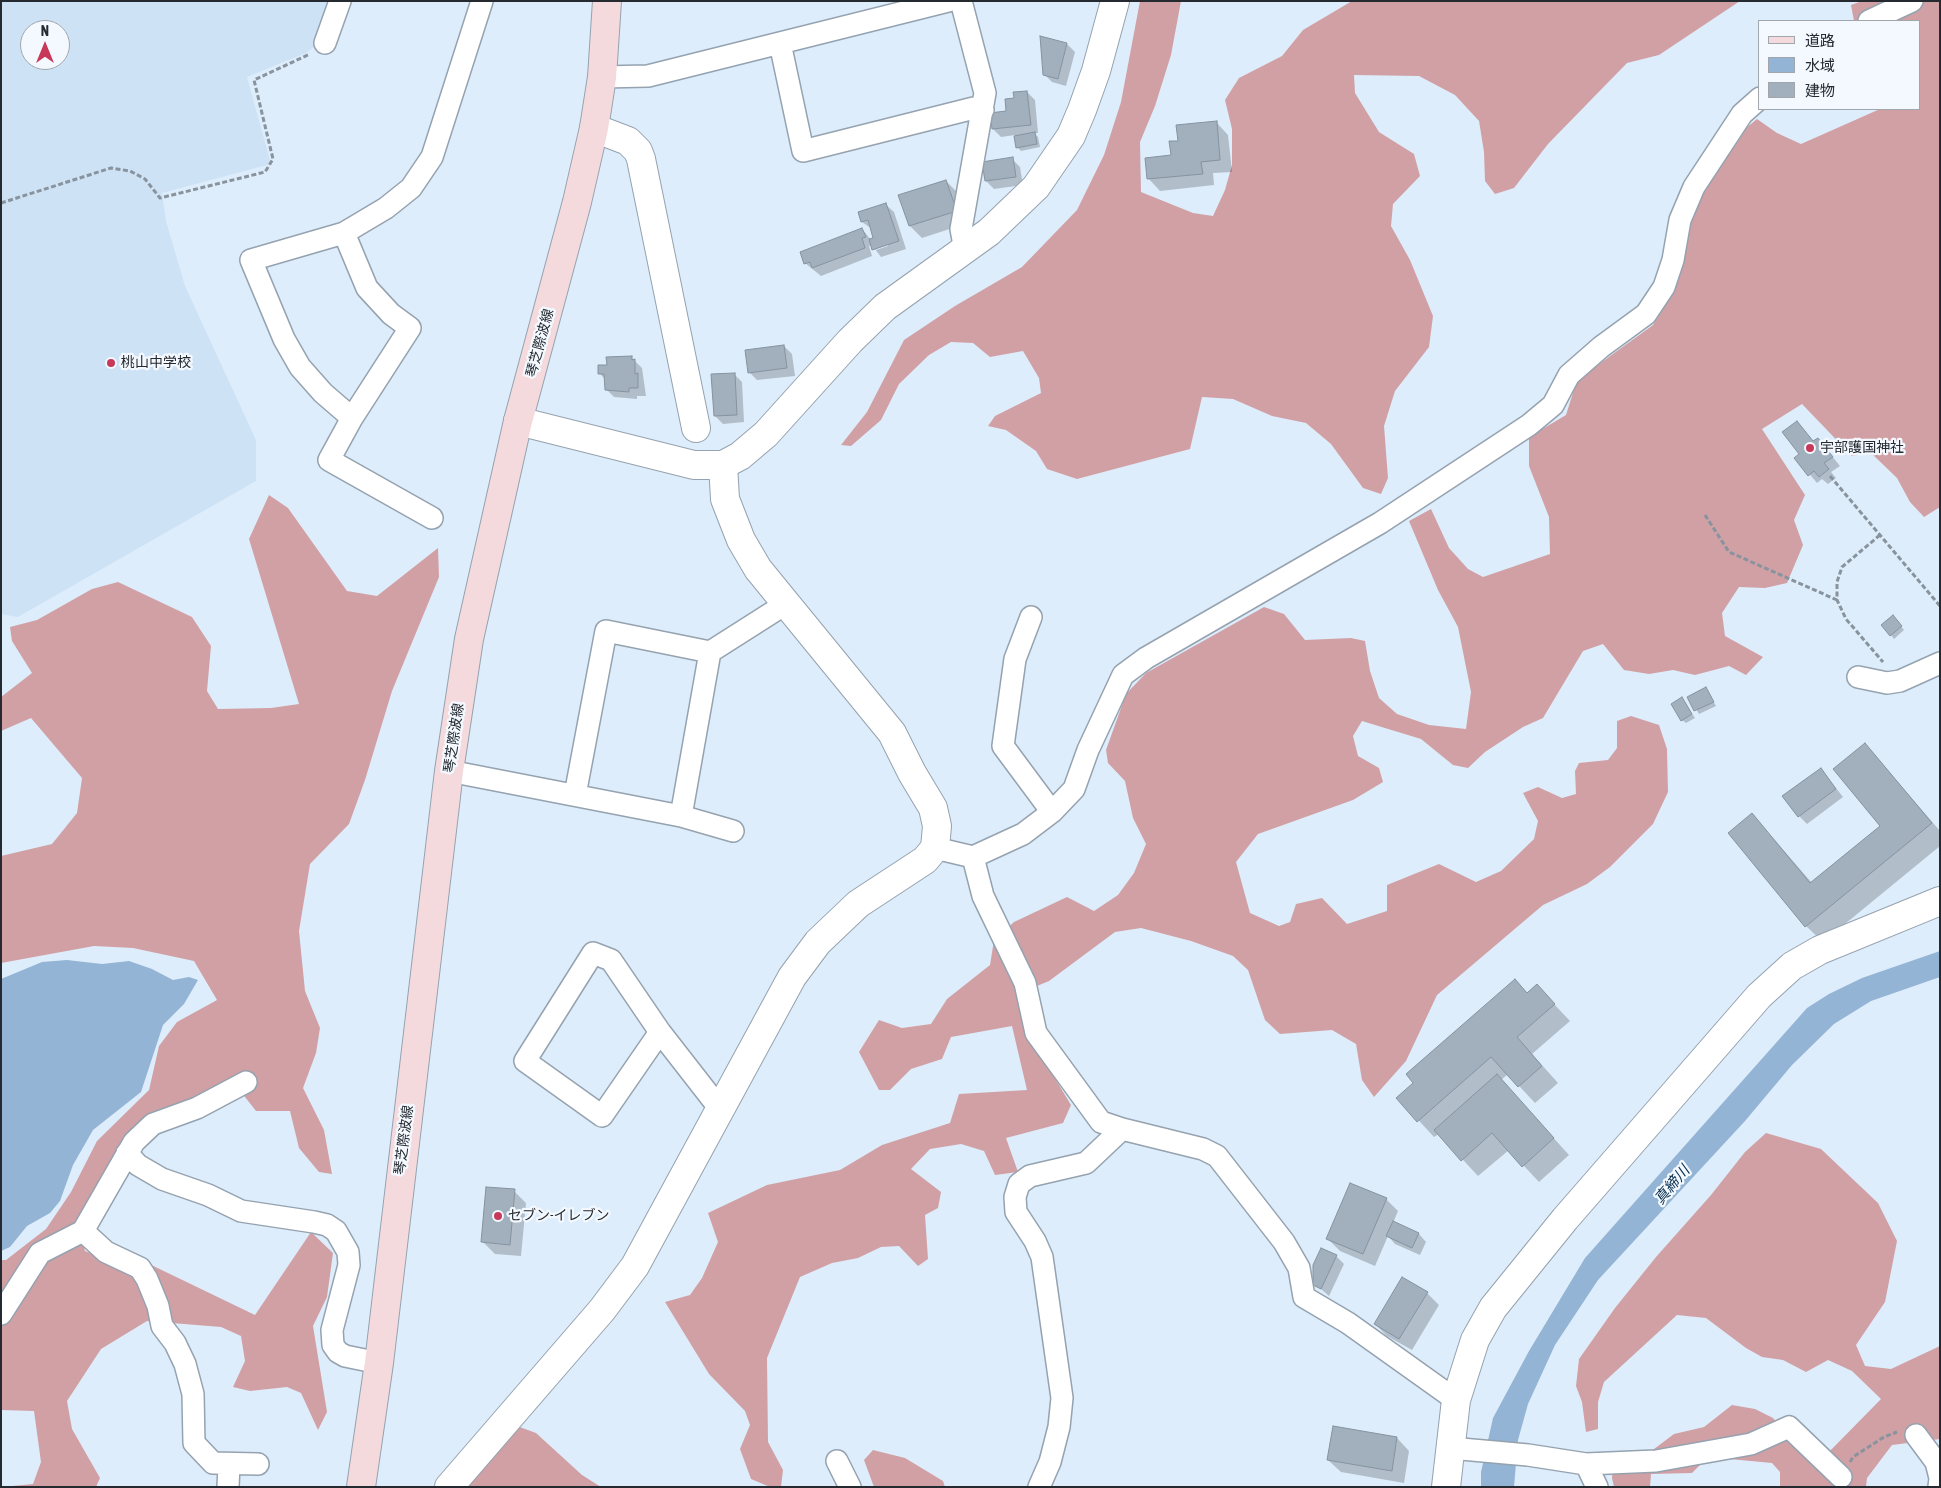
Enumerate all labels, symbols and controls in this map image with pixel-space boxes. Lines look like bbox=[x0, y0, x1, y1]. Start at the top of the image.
north arrow bbox=[20, 20, 70, 70]
legend bbox=[1758, 20, 1921, 110]
text: N bbox=[41, 23, 49, 39]
text: 道路 bbox=[1805, 32, 1835, 49]
text: 水域 bbox=[1805, 57, 1835, 74]
text: 建物 bbox=[1805, 82, 1835, 99]
street label: 琴芝際波線 bbox=[523, 307, 557, 379]
place label: 桃山中学校 bbox=[121, 355, 191, 371]
marker: 桃山中学校 bbox=[105, 357, 117, 369]
place label: 宇部護国神社 bbox=[1820, 440, 1904, 456]
marker: 宇部護国神社 bbox=[1804, 442, 1816, 454]
street label: 琴芝際波線 bbox=[441, 702, 467, 774]
street label: 琴芝際波線 bbox=[391, 1104, 417, 1176]
water label: 真締川 bbox=[1651, 1162, 1693, 1208]
place label: セブン-イレブン bbox=[508, 1208, 609, 1224]
marker: セブン-イレブン bbox=[492, 1210, 504, 1222]

